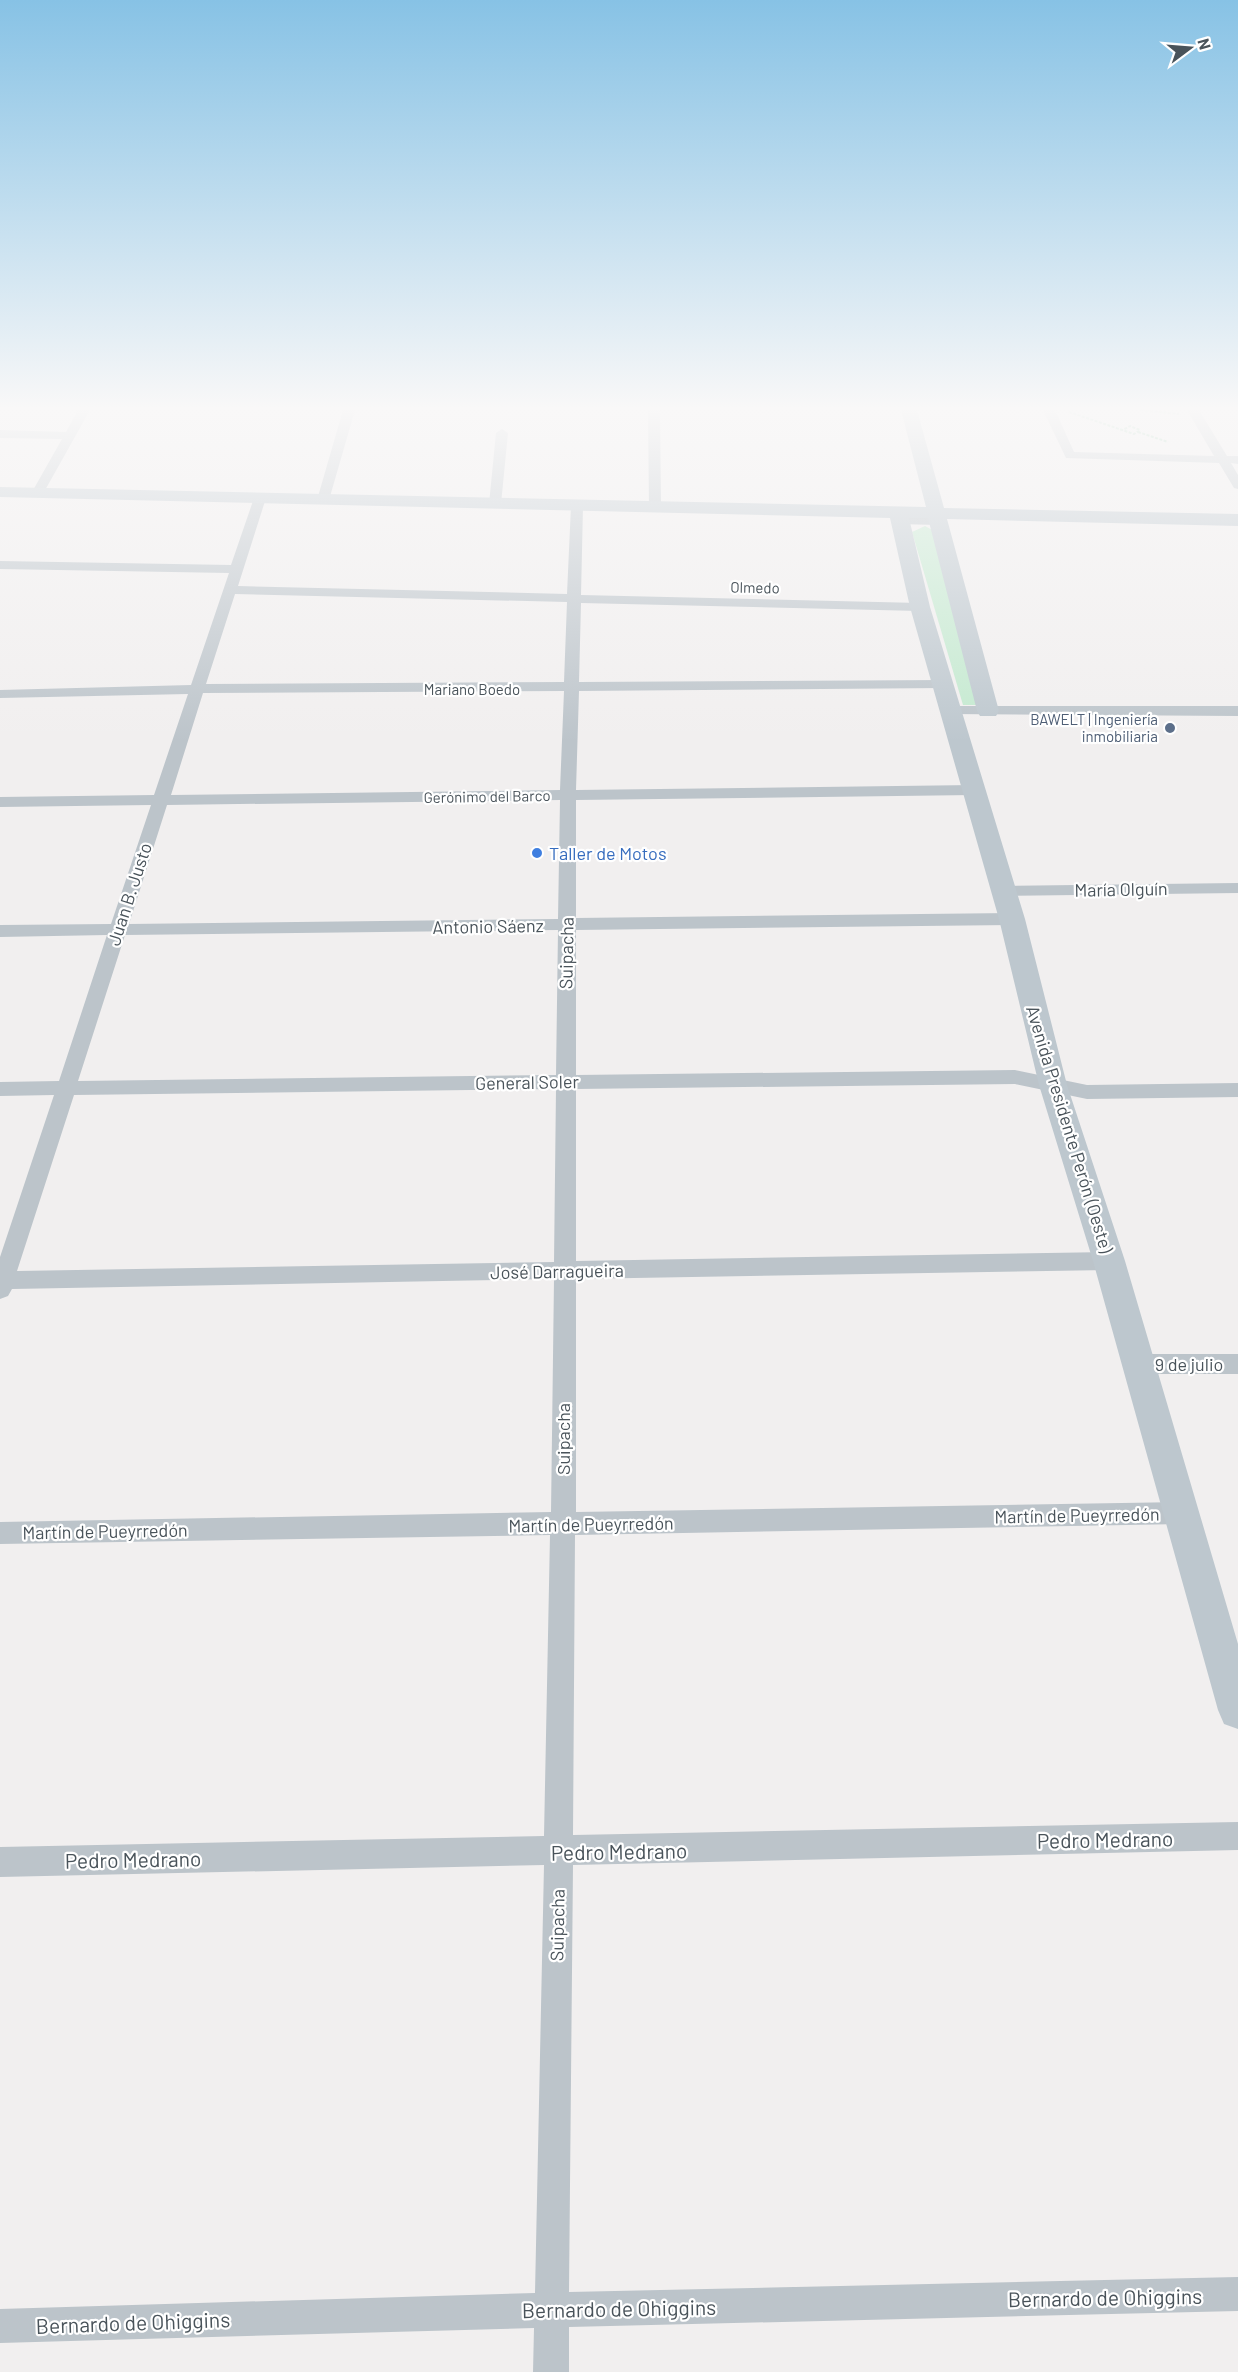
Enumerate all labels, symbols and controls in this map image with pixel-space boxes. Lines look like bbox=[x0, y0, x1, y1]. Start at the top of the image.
north arrow bbox=[1160, 18, 1220, 78]
text: N bbox=[1194, 36, 1215, 51]
street label: Olmedo bbox=[730, 578, 780, 596]
street label: Mariano Boedo bbox=[424, 680, 520, 698]
place label: BAWELT | Ingeniería inmobiliaria bbox=[1030, 710, 1158, 745]
marker: BAWELT | Ingeniería inmobiliaria bbox=[1163, 721, 1177, 735]
street label: Gerónimo del Barco bbox=[423, 786, 551, 806]
street label: Juan B. Justo bbox=[102, 840, 156, 948]
place label: Taller de Motos bbox=[549, 842, 667, 864]
marker: Taller de Motos bbox=[530, 846, 544, 860]
street label: María Olguín bbox=[1074, 877, 1168, 901]
street label: Antonio Sáenz bbox=[432, 914, 544, 938]
street label: Suipacha bbox=[554, 917, 578, 989]
street label: Avenida Presidente Perón (Oeste) bbox=[1022, 1003, 1118, 1256]
street label: General Soler bbox=[475, 1070, 580, 1094]
street label: José Darragueira bbox=[490, 1259, 624, 1283]
street label: 9 de julio bbox=[1155, 1353, 1223, 1375]
street label: Suipacha bbox=[552, 1403, 574, 1475]
street label: Martín de Pueyrredón bbox=[994, 1503, 1160, 1527]
street label: Martín de Pueyrredón bbox=[508, 1512, 674, 1536]
street label: Martín de Pueyrredón bbox=[22, 1519, 188, 1543]
street label: Pedro Medrano bbox=[1037, 1825, 1173, 1853]
street label: Pedro Medrano bbox=[551, 1837, 687, 1865]
street label: Pedro Medrano bbox=[65, 1845, 201, 1873]
street label: Suipacha bbox=[545, 1889, 569, 1961]
street label: Bernardo de Ohiggins bbox=[1008, 2283, 1202, 2311]
street label: Bernardo de Ohiggins bbox=[522, 2294, 716, 2322]
street label: Bernardo de Ohiggins bbox=[35, 2306, 231, 2338]

